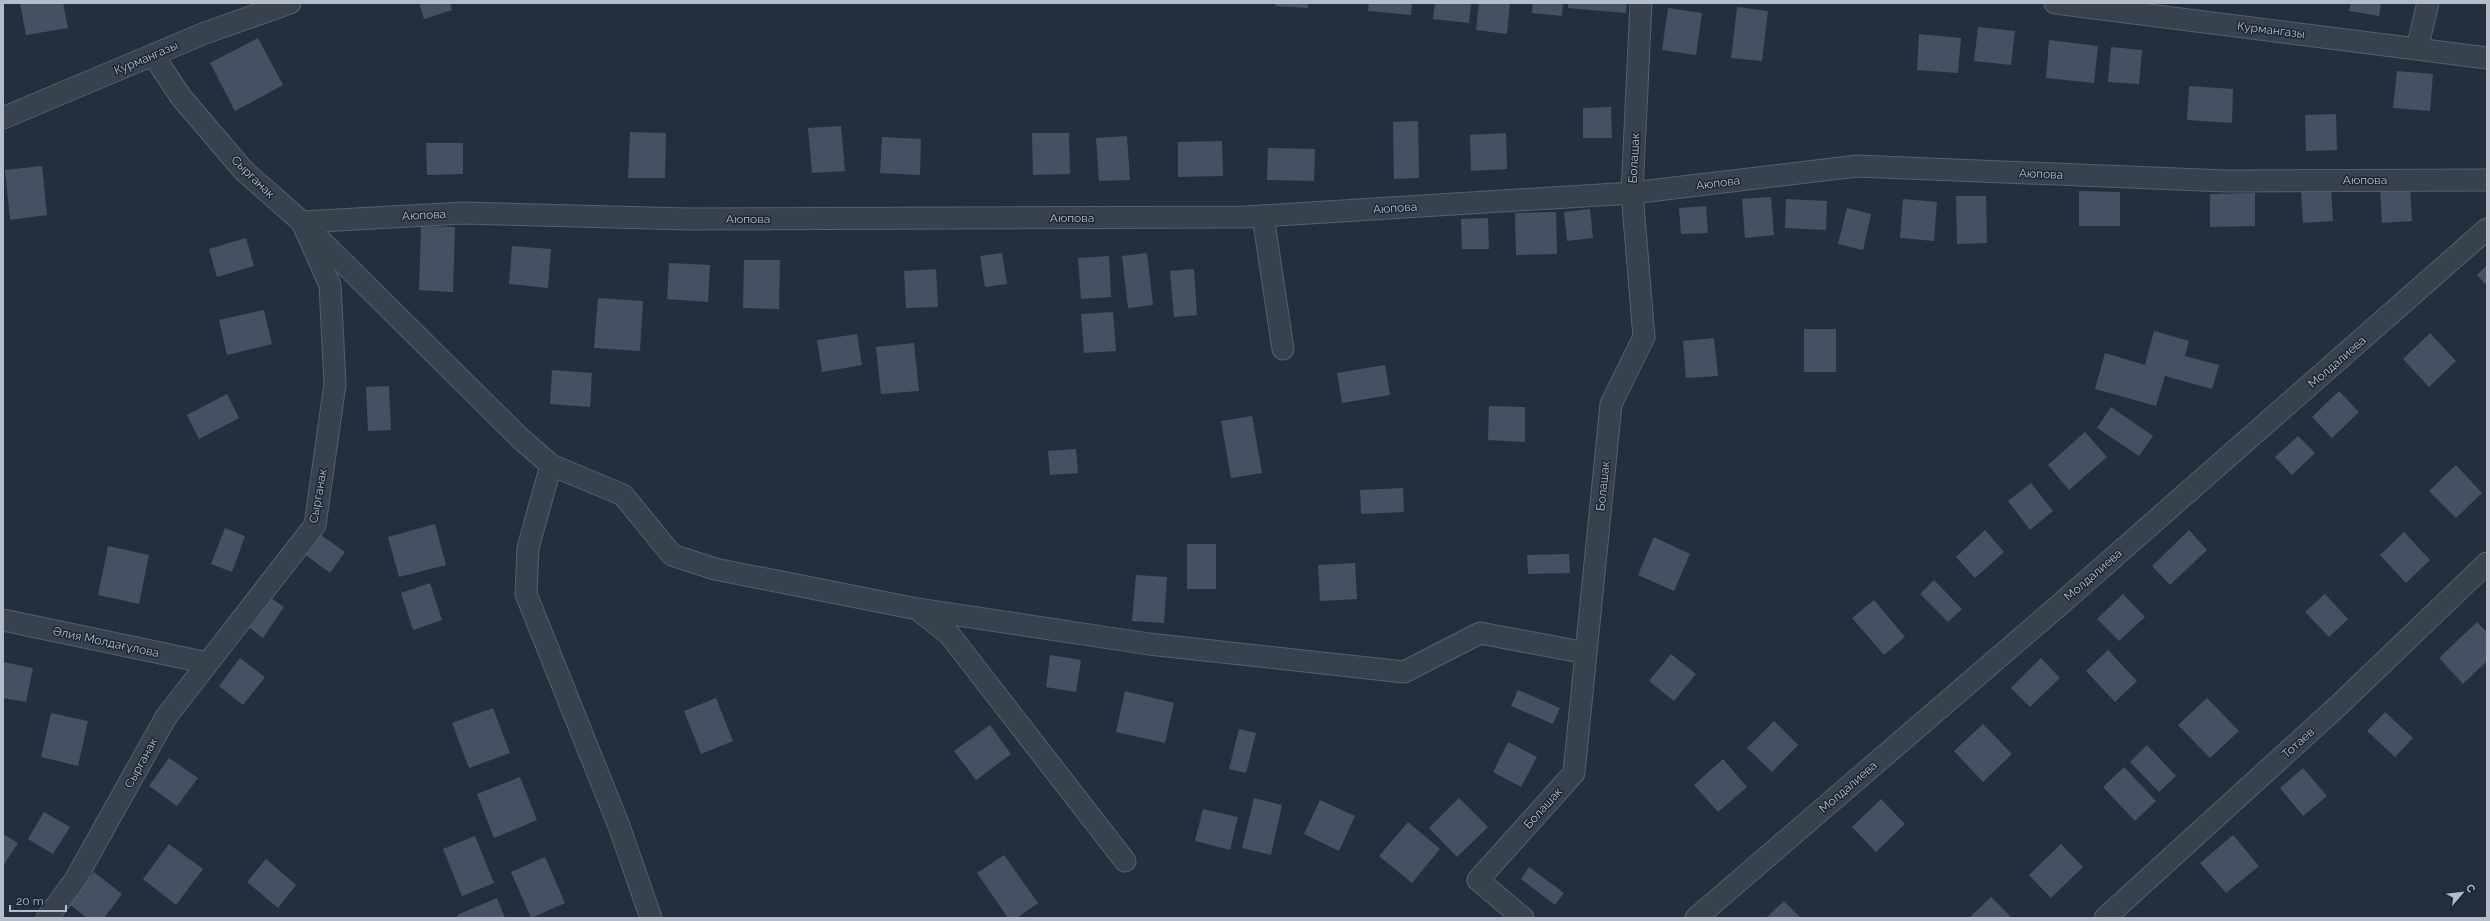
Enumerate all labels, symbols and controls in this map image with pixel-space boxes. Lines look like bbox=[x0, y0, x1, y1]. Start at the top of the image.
street label: Курмангазы bbox=[2236, 19, 2306, 41]
street label: Курмангазы bbox=[112, 38, 180, 78]
street label: Болашак bbox=[1626, 132, 1642, 184]
street label: Сырганак bbox=[228, 153, 278, 201]
street label: Аюпова bbox=[2019, 166, 2063, 182]
street label: Аюпова bbox=[1695, 173, 1741, 193]
street label: Аюпова bbox=[2343, 173, 2387, 187]
street label: Аюпова bbox=[1372, 199, 1418, 217]
street label: Аюпова bbox=[401, 207, 447, 223]
street label: Аюпова bbox=[1050, 211, 1094, 225]
street label: Аюпова bbox=[726, 212, 770, 226]
street label: Молдалиева bbox=[2305, 333, 2369, 391]
street label: Болашак bbox=[1593, 460, 1613, 512]
street label: Сырганак bbox=[306, 468, 330, 524]
street label: Молдалиева bbox=[2061, 546, 2125, 604]
street label: Әлия Молдағұлова bbox=[52, 624, 160, 660]
street label: Тотаев bbox=[2279, 725, 2317, 761]
street label: Сырганак bbox=[122, 736, 160, 790]
street label: Молдалиева bbox=[1816, 758, 1880, 816]
street label: Болашак bbox=[1521, 784, 1565, 832]
north arrow bbox=[2442, 873, 2482, 913]
text: С bbox=[2463, 882, 2478, 895]
scale bar bbox=[10, 887, 66, 913]
text: 20 m bbox=[16, 894, 44, 908]

